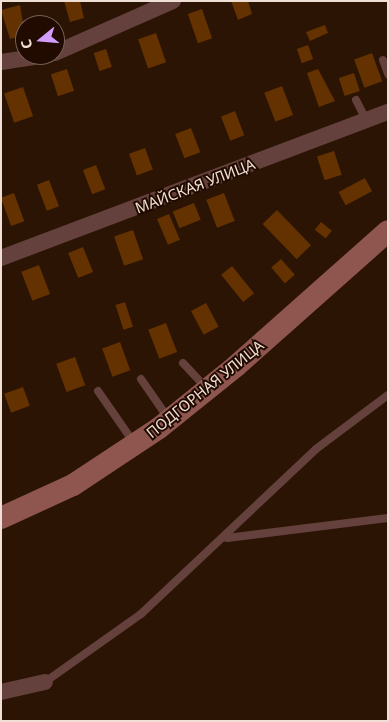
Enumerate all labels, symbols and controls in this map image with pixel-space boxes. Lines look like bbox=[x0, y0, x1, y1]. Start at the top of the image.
north arrow bbox=[15, 15, 65, 65]
text: С bbox=[16, 37, 37, 51]
street label: МАЙСКАЯ УЛИЦА bbox=[133, 155, 257, 217]
street label: ПОДГОРНАЯ УЛИЦА bbox=[143, 336, 267, 442]

